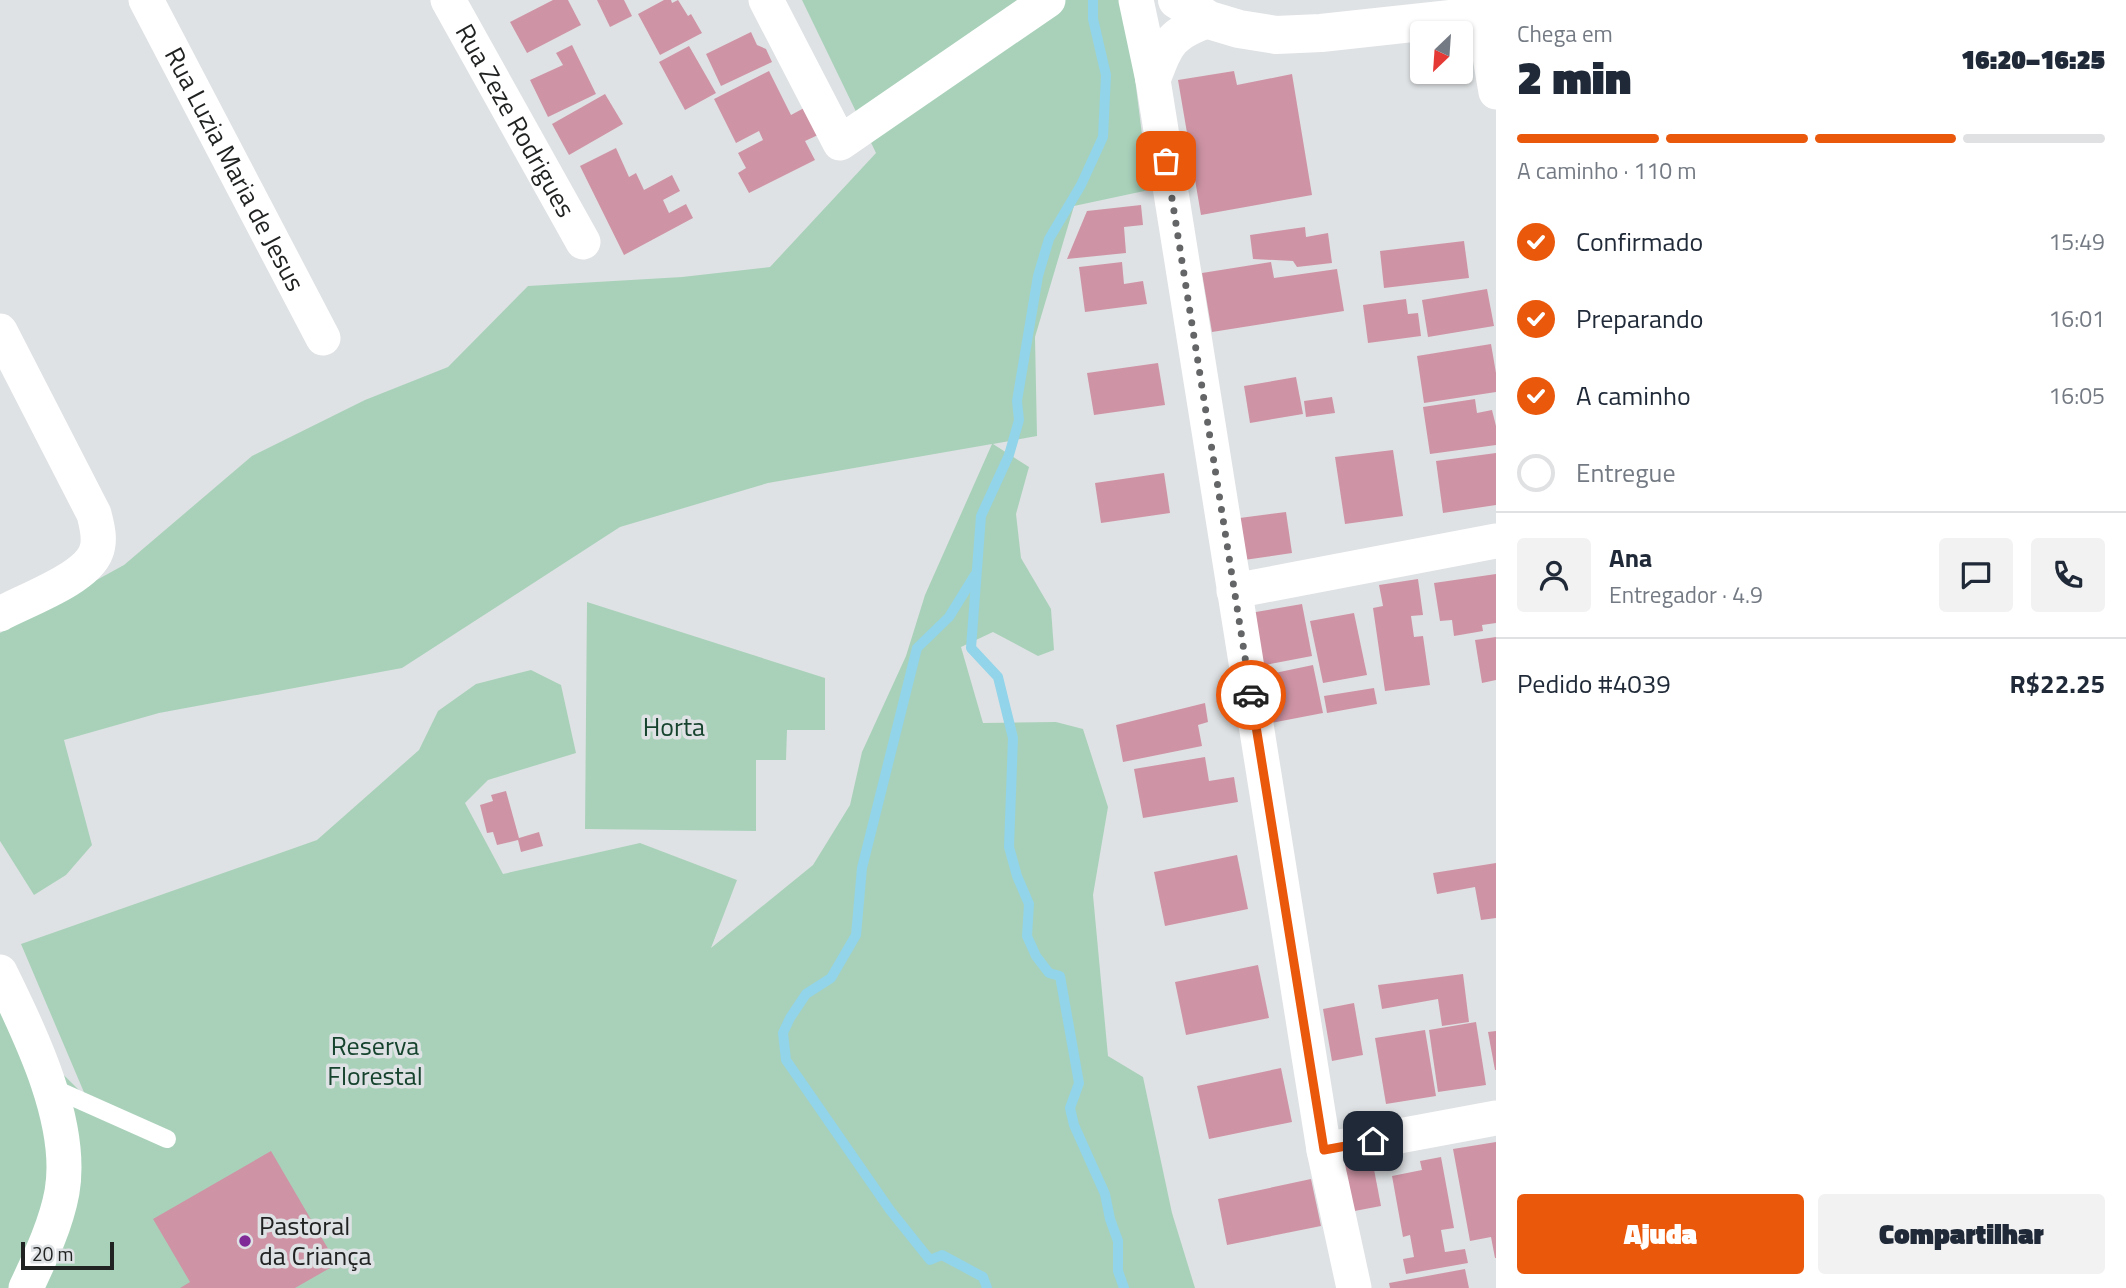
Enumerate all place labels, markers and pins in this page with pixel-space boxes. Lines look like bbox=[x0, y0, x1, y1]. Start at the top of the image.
pin bbox=[1136, 131, 1196, 191]
pin bbox=[1343, 1111, 1403, 1171]
place label: Pastoral da Criança bbox=[259, 1206, 372, 1275]
marker: Pastoral da Criança bbox=[237, 1233, 253, 1249]

